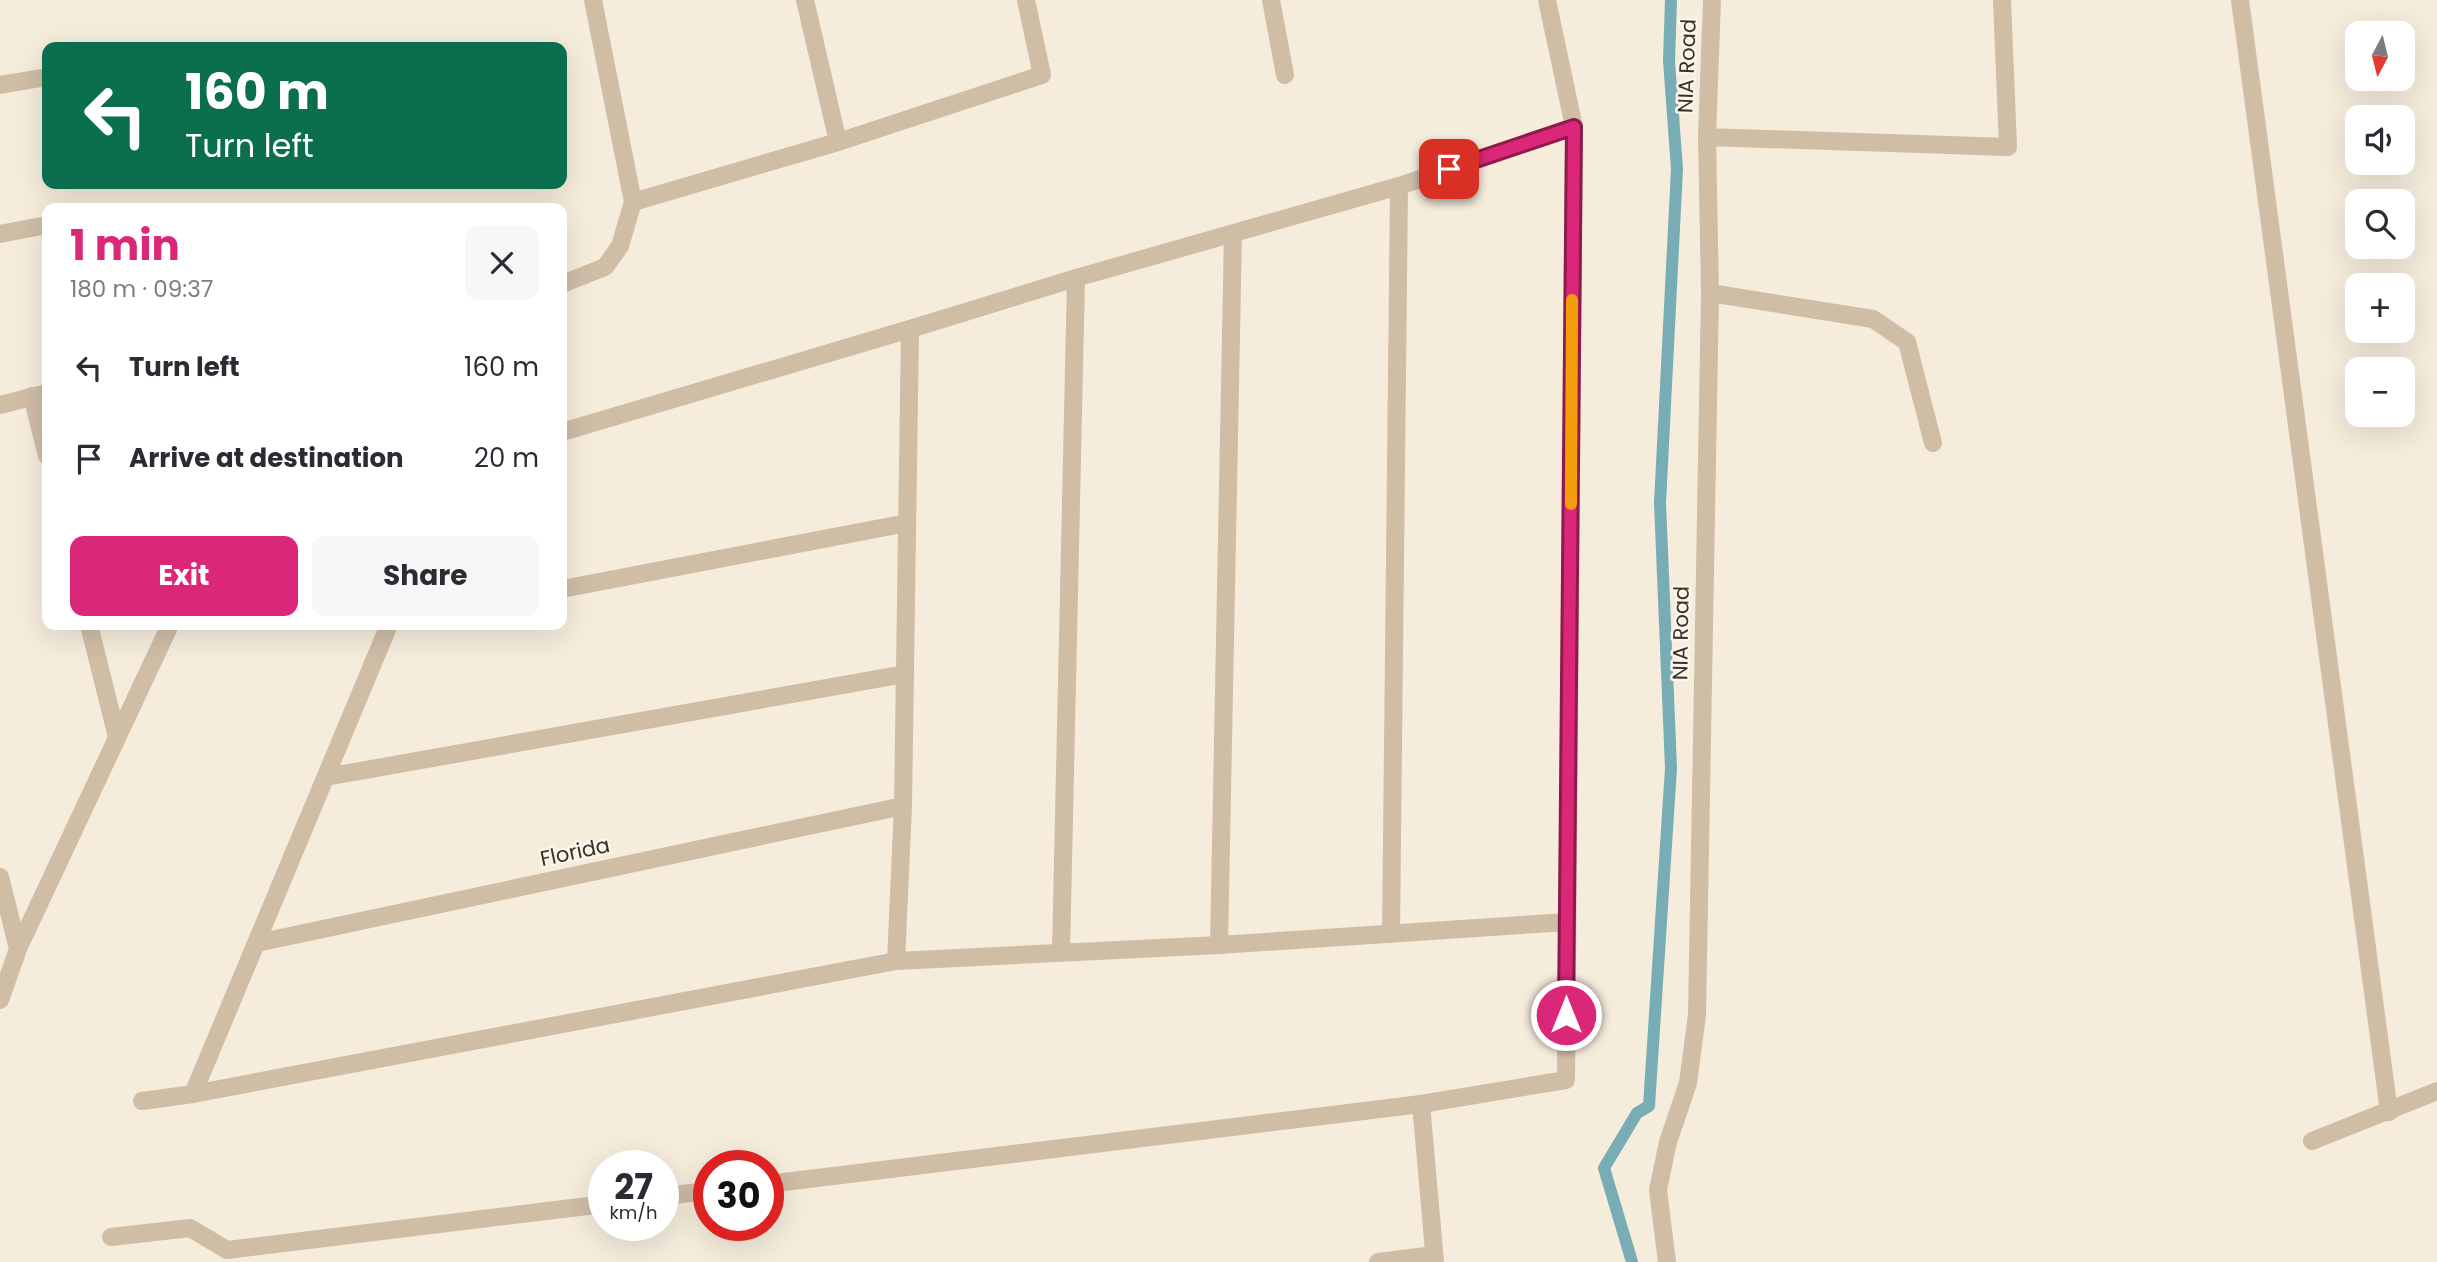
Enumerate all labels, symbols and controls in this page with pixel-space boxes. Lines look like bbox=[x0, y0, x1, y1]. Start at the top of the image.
street label: NIA Road bbox=[1670, 18, 1703, 114]
north arrow bbox=[2345, 21, 2415, 91]
map controls bbox=[2345, 21, 2415, 427]
text: 160 m bbox=[185, 58, 329, 126]
icon: left bbox=[70, 70, 161, 161]
button: sound bbox=[2345, 105, 2415, 175]
text: Turn left bbox=[185, 123, 314, 168]
pin bbox=[1419, 139, 1479, 199]
icon: arrive bbox=[1430, 150, 1468, 188]
button: search bbox=[2345, 189, 2415, 259]
text: 1 min bbox=[70, 216, 180, 275]
button: close bbox=[465, 226, 539, 300]
text: 180 m · 09:37 bbox=[70, 273, 213, 305]
button: + bbox=[2345, 273, 2415, 343]
icon: left bbox=[70, 349, 108, 387]
text: Turn left bbox=[129, 349, 240, 385]
text: 160 m bbox=[464, 349, 539, 385]
button: − bbox=[2345, 357, 2415, 427]
icon: arrive bbox=[70, 440, 108, 478]
text: Arrive at destination bbox=[129, 440, 404, 476]
text: 20 m bbox=[474, 440, 539, 476]
button: Exit bbox=[70, 536, 298, 616]
button: Share bbox=[312, 536, 539, 616]
street label: NIA Road bbox=[1665, 586, 1696, 680]
street label: Florida bbox=[537, 830, 612, 873]
position arrow bbox=[1529, 978, 1603, 1052]
speed limit sign: 30 bbox=[693, 1150, 784, 1241]
text: 27 bbox=[614, 1162, 653, 1211]
text: km/h bbox=[610, 1200, 657, 1225]

